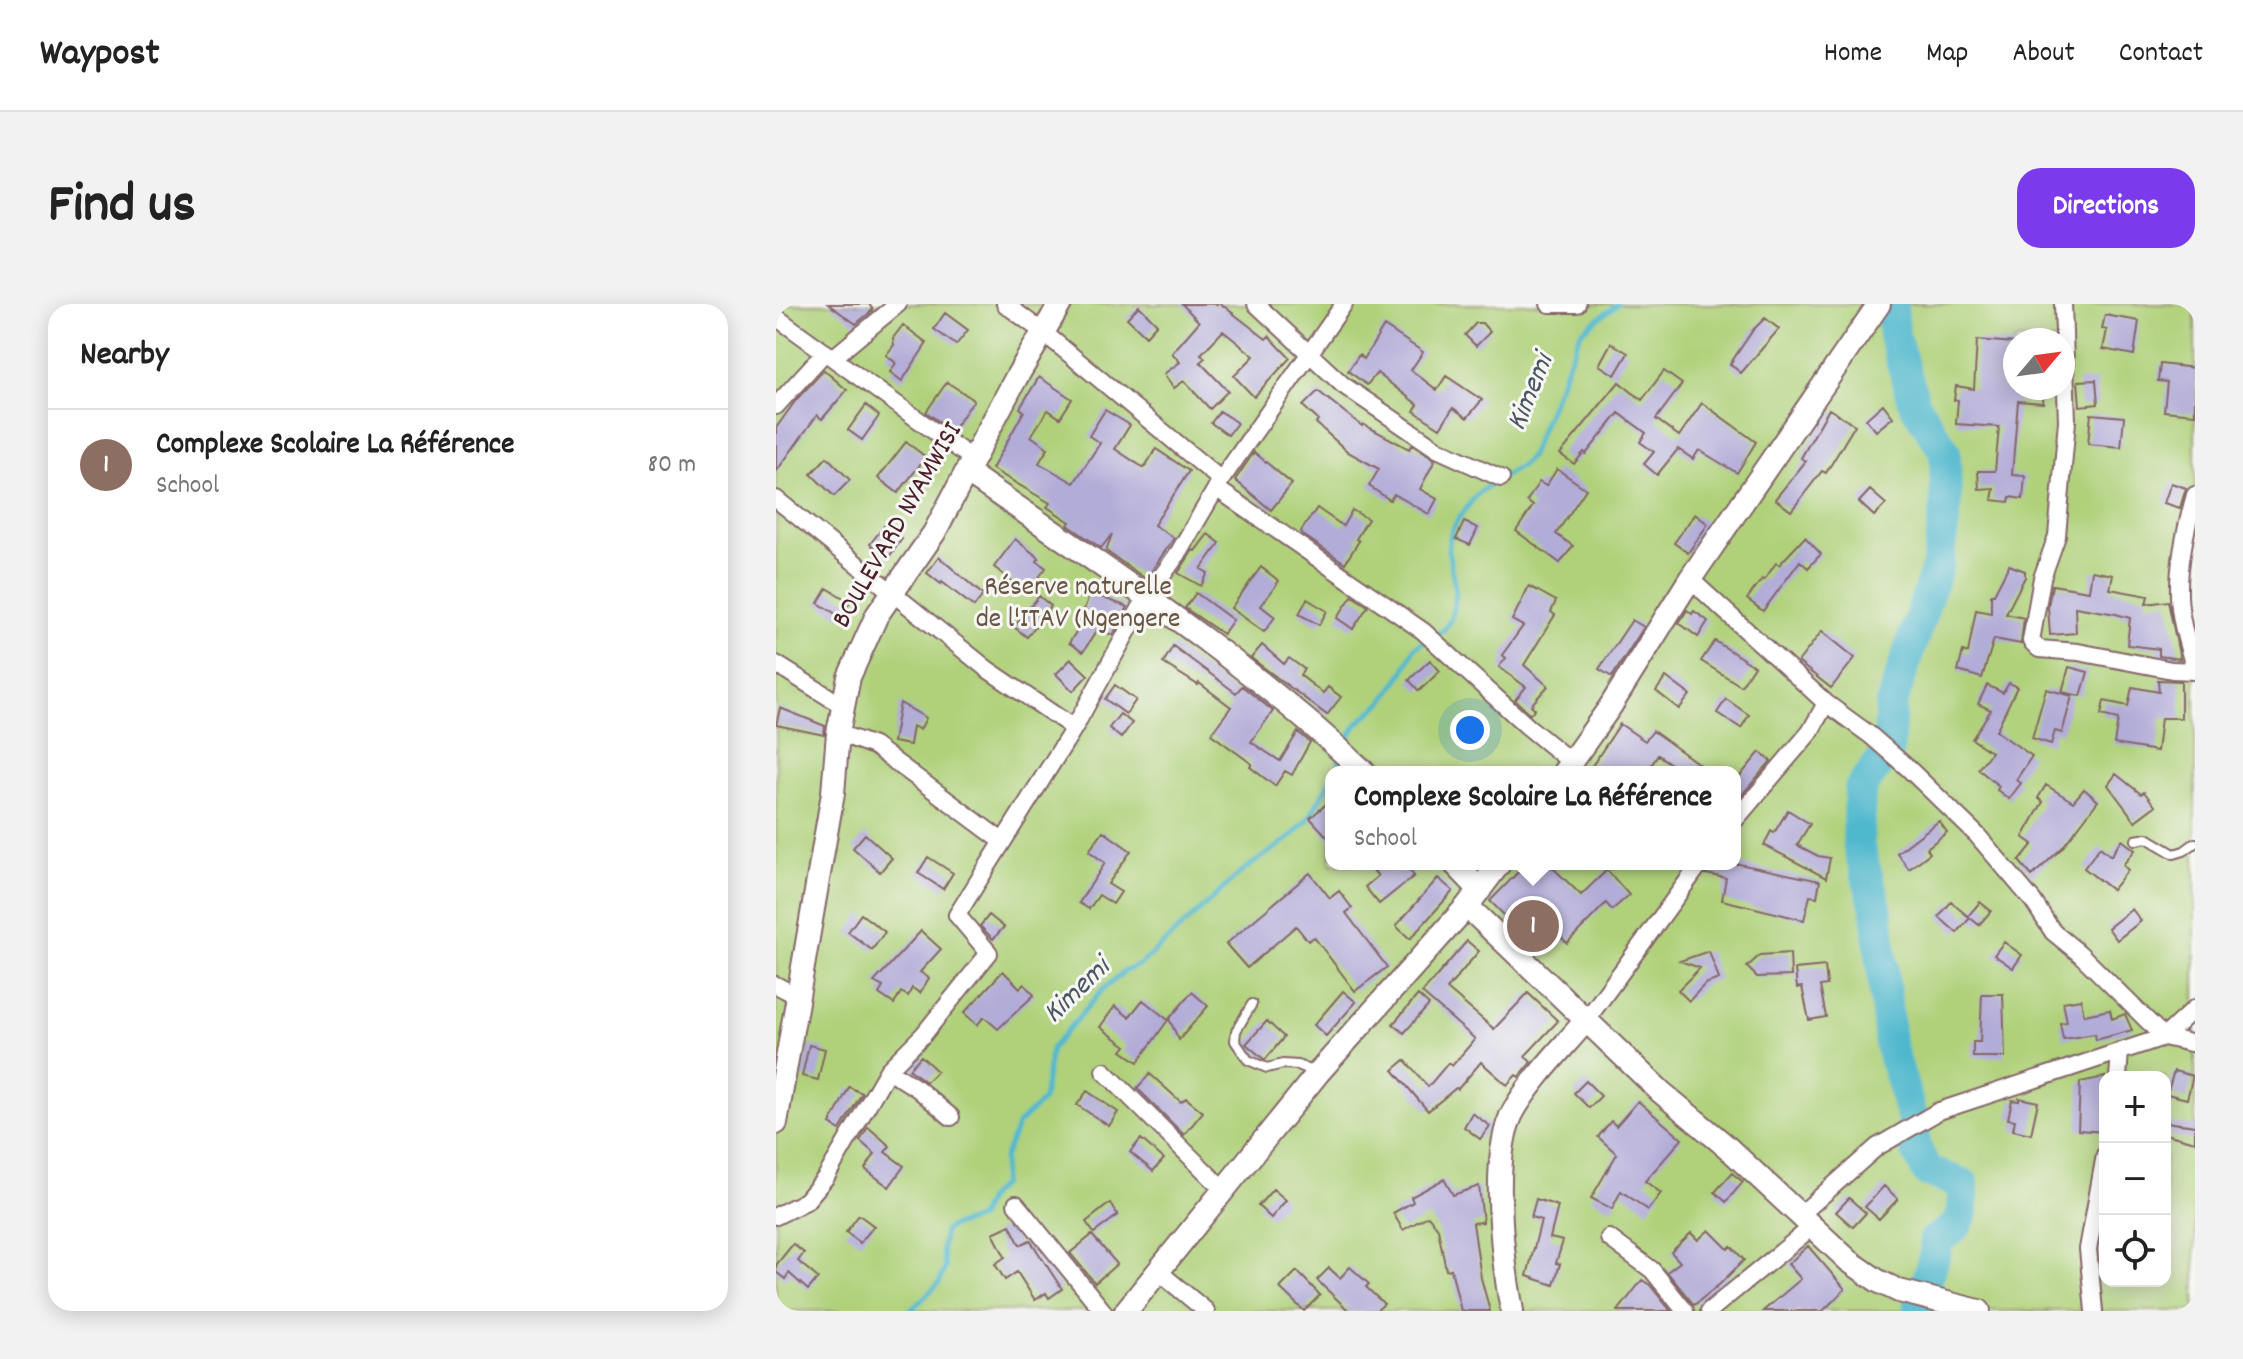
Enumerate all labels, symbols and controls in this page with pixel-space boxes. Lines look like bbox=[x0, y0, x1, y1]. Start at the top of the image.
text: Waypost bbox=[40, 28, 159, 83]
text: Home bbox=[1824, 35, 1882, 75]
text: Map bbox=[1926, 35, 1968, 75]
text: About bbox=[2012, 35, 2075, 75]
text: Contact bbox=[2119, 35, 2203, 75]
text: Find us bbox=[48, 168, 196, 248]
button: Directions bbox=[2017, 168, 2195, 248]
north arrow bbox=[2003, 328, 2075, 400]
text: Nearby bbox=[80, 332, 169, 381]
water label: Kimemi bbox=[1497, 344, 1568, 438]
street label: BOULEVARD NYAMWISI bbox=[824, 415, 974, 636]
text: Complexe Scolaire La Référence bbox=[156, 425, 514, 468]
text: 1 bbox=[103, 447, 109, 484]
text: 80 m bbox=[648, 447, 696, 484]
text: School bbox=[156, 468, 219, 505]
park label: Réserve naturelle de l'ITAV (Ngengere bbox=[976, 569, 1180, 641]
your location bbox=[1450, 710, 1490, 750]
popup bbox=[1325, 766, 1741, 870]
text: Complexe Scolaire La Référence bbox=[1354, 778, 1712, 821]
text: School bbox=[1354, 821, 1417, 858]
pin: 1 bbox=[1507, 896, 1559, 956]
water label: Kimemi bbox=[1035, 946, 1125, 1035]
map controls bbox=[2099, 1071, 2171, 1287]
button: + bbox=[2099, 1071, 2171, 1143]
button: − bbox=[2099, 1143, 2171, 1215]
button: locate bbox=[2099, 1215, 2171, 1287]

